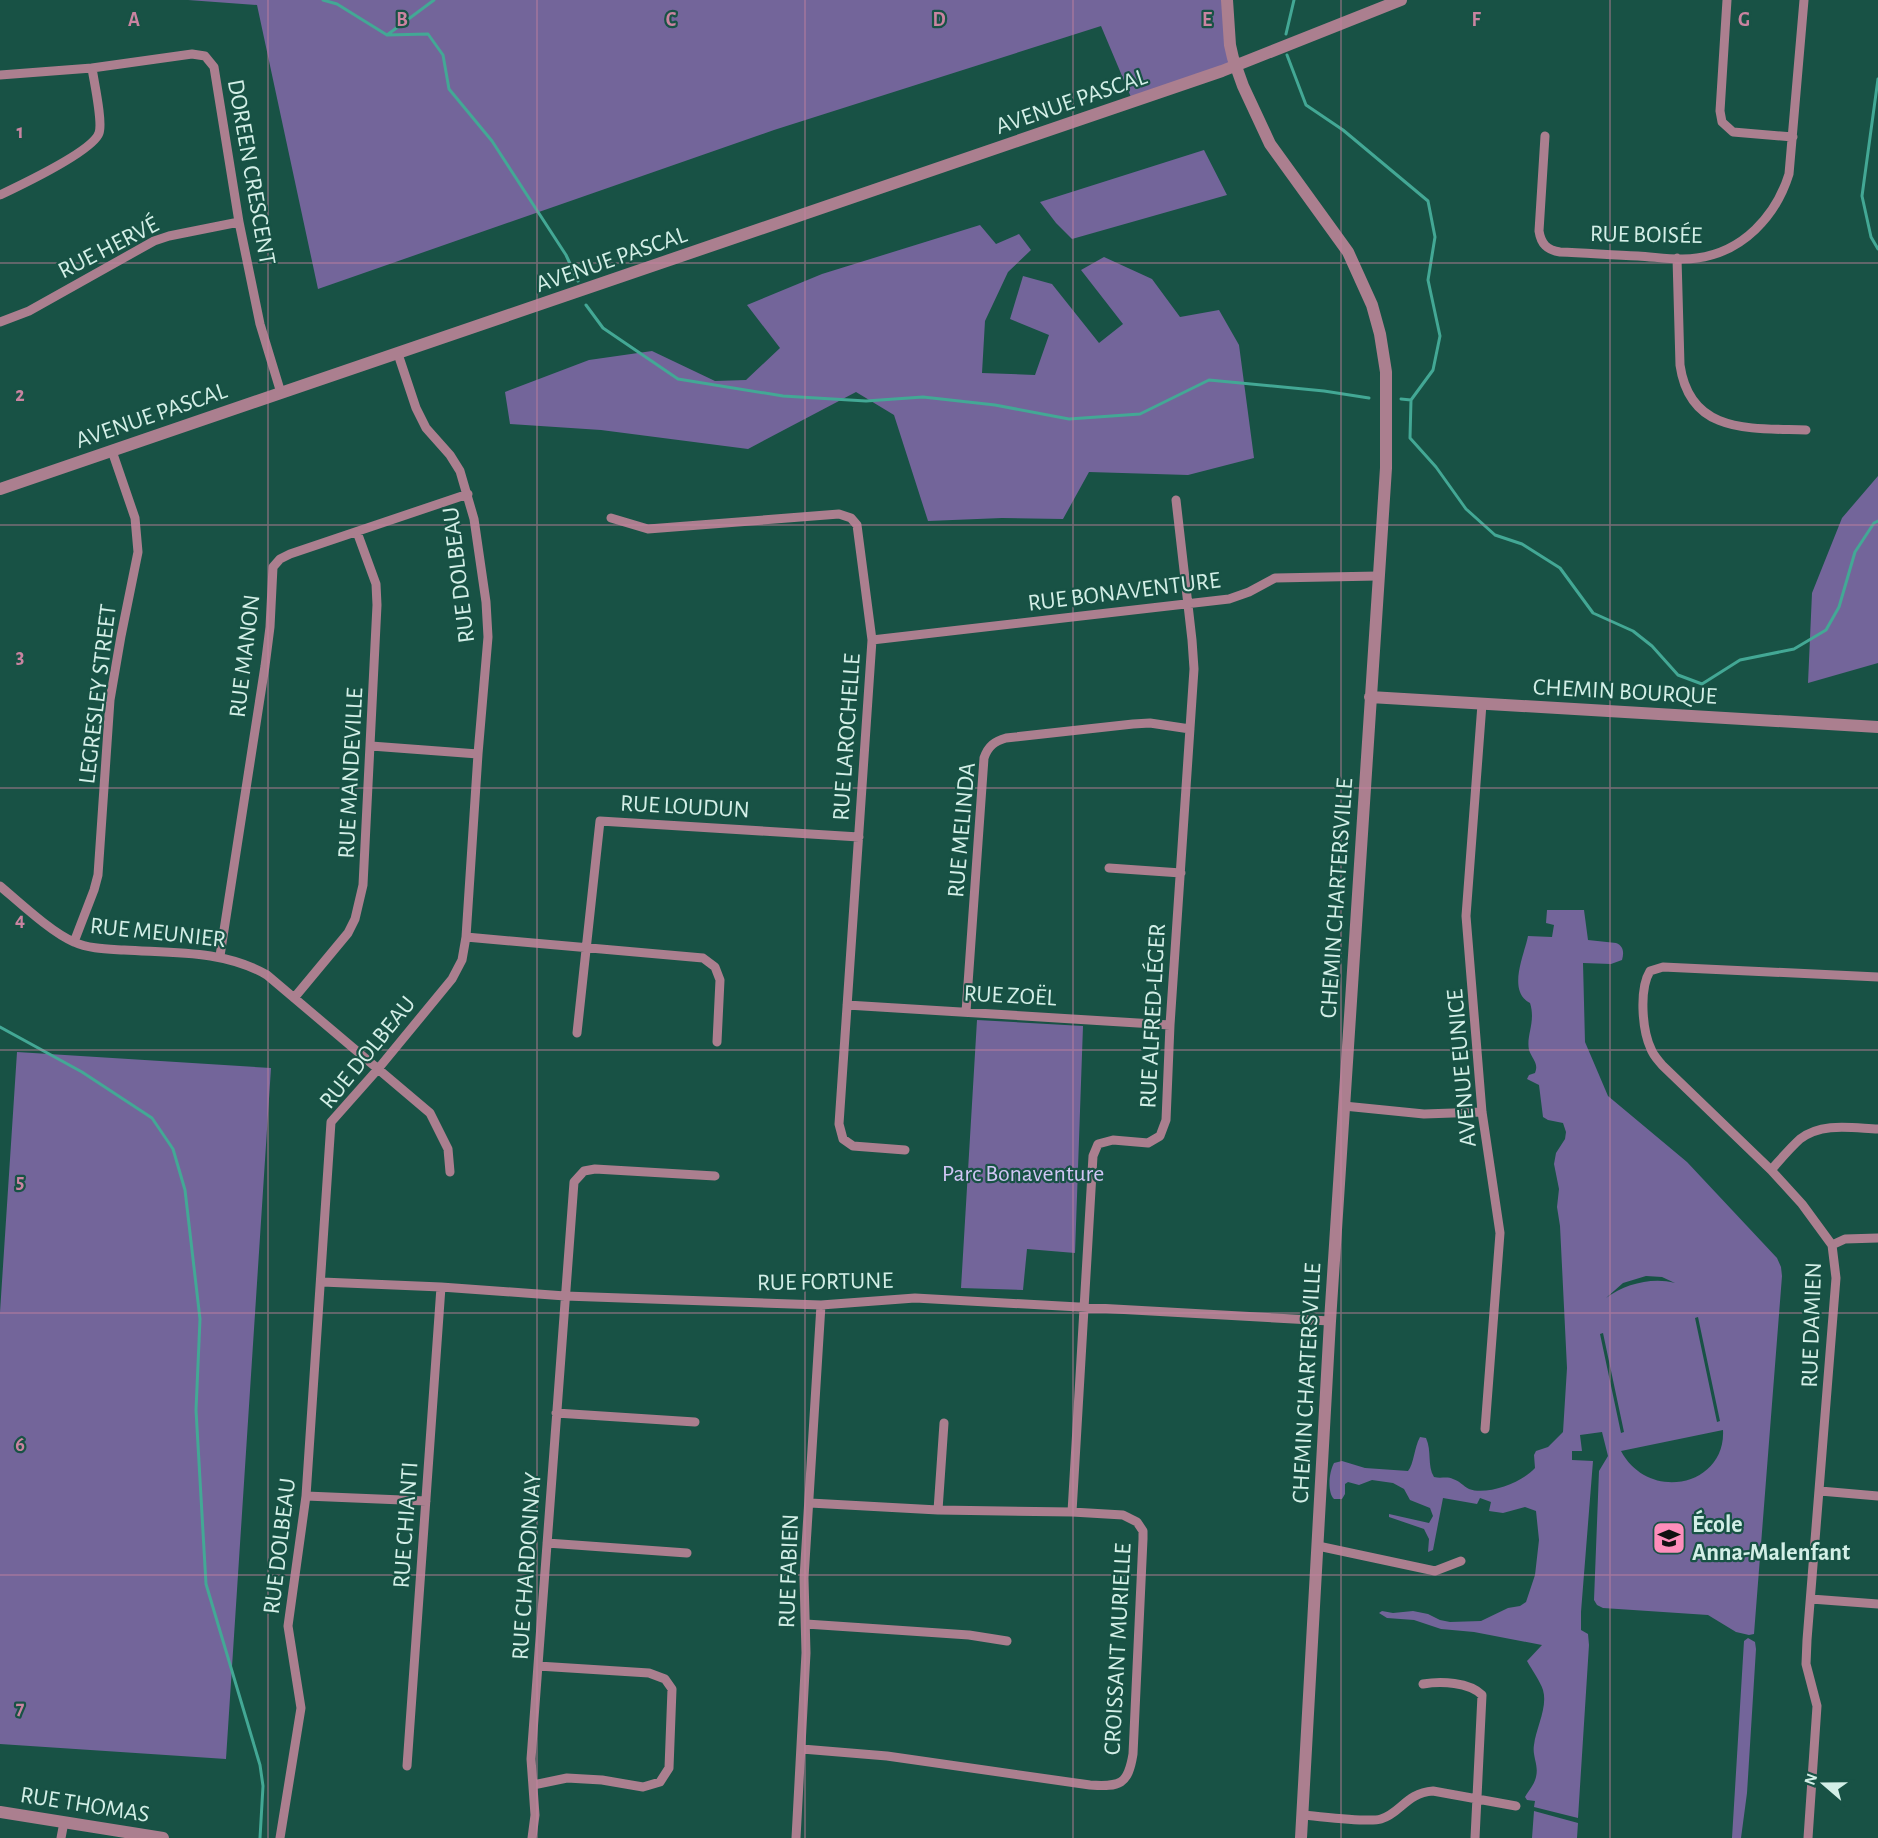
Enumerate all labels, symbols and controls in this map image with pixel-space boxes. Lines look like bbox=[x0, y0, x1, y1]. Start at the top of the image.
text: A bbox=[128, 10, 140, 30]
text: B bbox=[396, 10, 408, 30]
text: C bbox=[666, 10, 677, 30]
text: D bbox=[932, 10, 946, 30]
text: E bbox=[1202, 10, 1212, 30]
text: F bbox=[1471, 10, 1481, 30]
text: G bbox=[1738, 10, 1750, 30]
street label: AVENUE PASCAL bbox=[993, 65, 1150, 139]
street label: DOREEN CRESCENT bbox=[223, 77, 279, 267]
text: 1 bbox=[16, 122, 24, 142]
street label: RUE HERVÉ bbox=[53, 210, 163, 283]
street label: RUE BOISÉE bbox=[1590, 220, 1703, 248]
street label: AVENUE PASCAL bbox=[533, 223, 690, 297]
street label: AVENUE PASCAL bbox=[73, 379, 230, 453]
text: 2 bbox=[15, 385, 25, 405]
street label: RUE DOLBEAU bbox=[439, 505, 479, 644]
street label: RUE BONAVENTURE bbox=[1026, 568, 1222, 616]
street label: RUE MANON bbox=[226, 593, 264, 719]
street label: LEGRESLEY STREET bbox=[75, 603, 121, 785]
text: 3 bbox=[16, 647, 24, 667]
street label: RUE LAROCHELLE bbox=[829, 652, 865, 821]
street label: CHEMIN BOURQUE bbox=[1532, 675, 1718, 709]
street label: RUE MANDEVILLE bbox=[335, 687, 367, 859]
street label: RUE MELINDA bbox=[944, 761, 980, 899]
street label: CHEMIN CHARTERSVILLE bbox=[1317, 777, 1357, 1019]
street label: RUE LOUDUN bbox=[620, 792, 750, 822]
text: 4 bbox=[15, 910, 25, 930]
street label: RUE MEUNIER bbox=[89, 914, 227, 952]
street label: RUE ALFRED-LÉGER bbox=[1134, 923, 1170, 1109]
street label: RUE ZOËL bbox=[963, 981, 1057, 1010]
street label: AVENUE EUNICE bbox=[1443, 988, 1481, 1148]
street label: RUE DOLBEAU bbox=[315, 992, 420, 1113]
park label: Parc Bonaventure bbox=[942, 1162, 1104, 1186]
text: 5 bbox=[16, 1172, 24, 1192]
street label: CHEMIN CHARTERSVILLE bbox=[1289, 1262, 1325, 1504]
street label: RUE DAMIEN bbox=[1798, 1262, 1826, 1388]
street label: RUE FORTUNE bbox=[757, 1269, 894, 1295]
text: 6 bbox=[15, 1435, 25, 1455]
street label: RUE CHIANTI bbox=[390, 1461, 422, 1589]
street label: RUE CHARDONNAY bbox=[508, 1471, 546, 1661]
street label: RUE DOLBEAU bbox=[260, 1477, 300, 1616]
place label: École Anna-Malenfant bbox=[1692, 1509, 1850, 1565]
street label: RUE FABIEN bbox=[775, 1513, 803, 1629]
school or university icon: École Anna-Malenfant bbox=[1651, 1520, 1687, 1556]
street label: CROISSANT MURIELLE bbox=[1100, 1542, 1136, 1756]
text: 7 bbox=[16, 1698, 25, 1718]
north arrow bbox=[1794, 1754, 1854, 1814]
text: N bbox=[1801, 1771, 1820, 1787]
street label: RUE THOMAS bbox=[18, 1783, 151, 1827]

